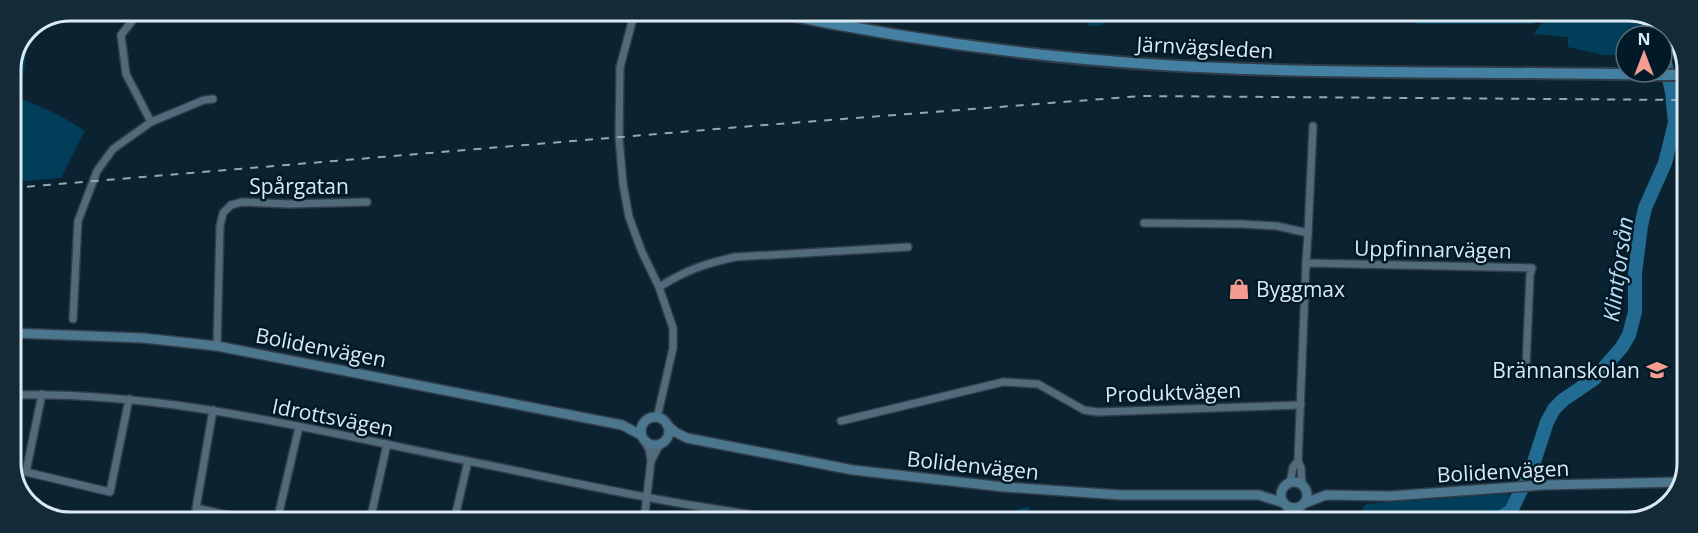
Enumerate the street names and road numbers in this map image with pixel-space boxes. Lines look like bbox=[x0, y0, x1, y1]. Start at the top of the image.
street label: Järnvägsleden bbox=[1134, 29, 1274, 65]
street label: Spårgatan bbox=[249, 172, 349, 200]
street label: Uppfinnarvägen bbox=[1354, 234, 1512, 264]
street label: Bolidenvägen bbox=[253, 321, 389, 373]
street label: Produktvägen bbox=[1104, 376, 1242, 408]
street label: Idrottsvägen bbox=[270, 392, 396, 442]
street label: Bolidenvägen bbox=[906, 444, 1040, 486]
street label: Bolidenvägen bbox=[1436, 454, 1570, 488]

